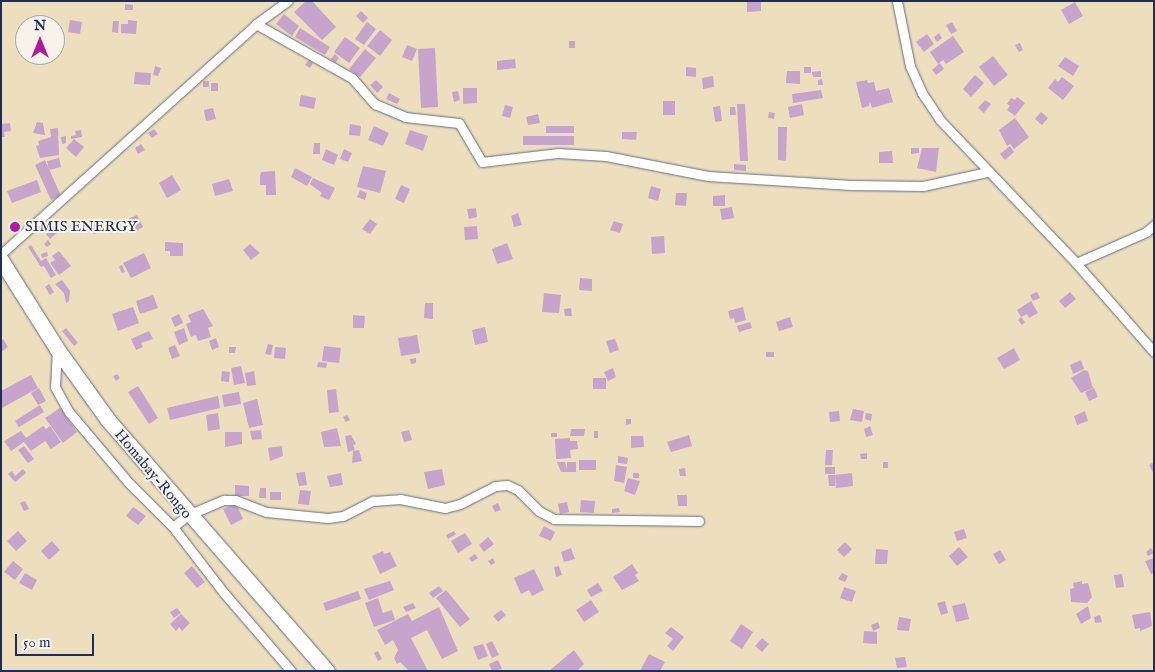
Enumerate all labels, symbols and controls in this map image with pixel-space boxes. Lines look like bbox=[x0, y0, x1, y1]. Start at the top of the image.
north arrow bbox=[15, 15, 65, 65]
text: N bbox=[34, 17, 46, 35]
place label: SIMIS ENERGY bbox=[25, 218, 137, 236]
marker: SIMIS ENERGY bbox=[9, 221, 21, 233]
street label: Homabay-Rongo bbox=[110, 426, 196, 522]
scale bar bbox=[18, 624, 96, 656]
text: 50 m bbox=[23, 633, 51, 652]

